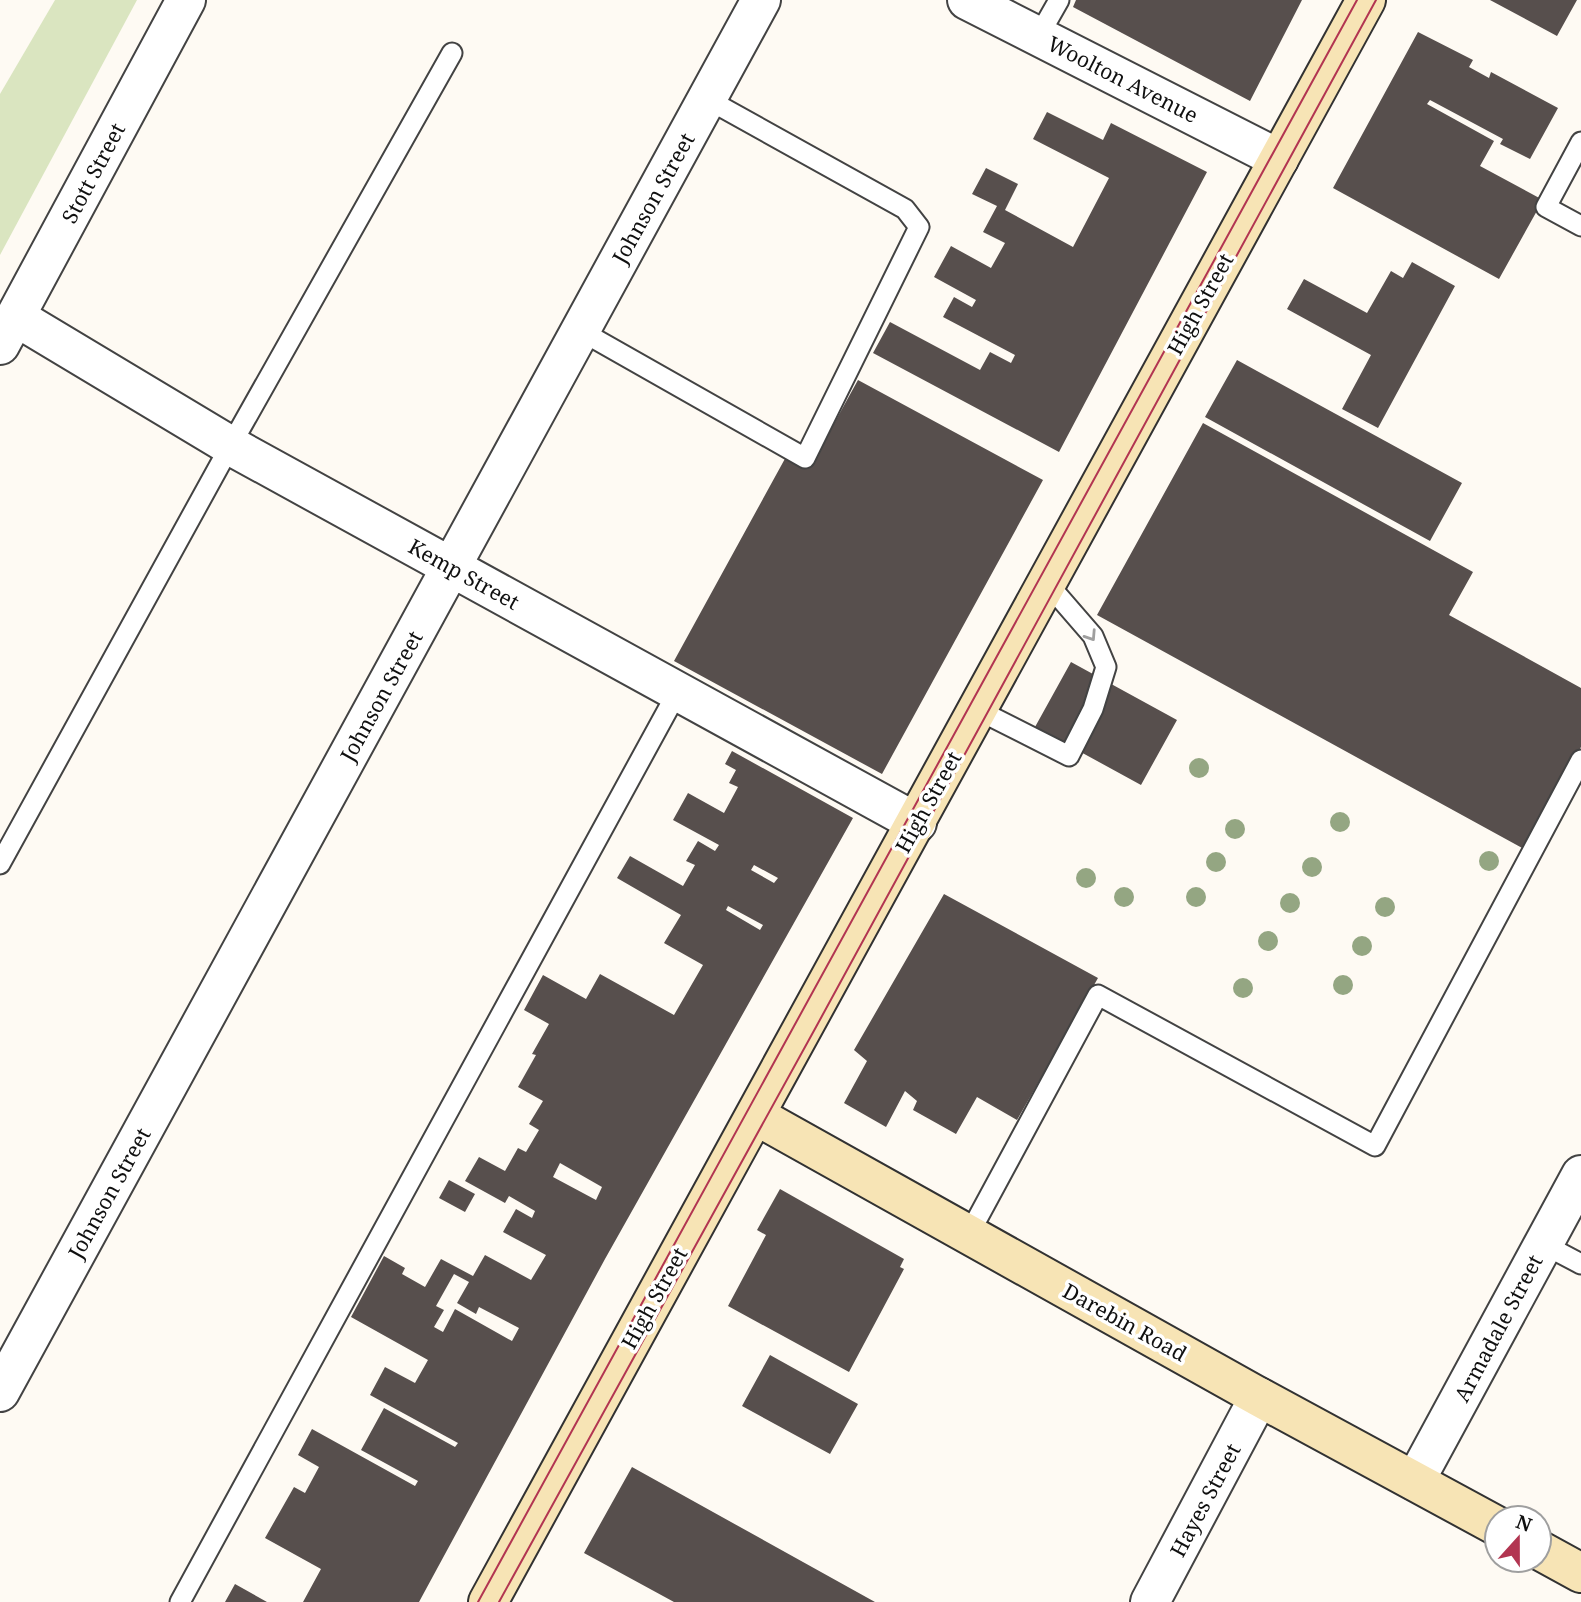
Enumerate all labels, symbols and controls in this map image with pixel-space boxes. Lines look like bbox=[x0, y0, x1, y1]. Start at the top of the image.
street label: Woolton Avenue bbox=[1043, 29, 1203, 129]
street label: Stott Street bbox=[55, 118, 131, 228]
street label: Johnson Street bbox=[605, 128, 701, 269]
street label: High Street bbox=[1161, 248, 1239, 360]
street label: Kemp Street bbox=[404, 532, 524, 616]
street label: Johnson Street bbox=[333, 626, 429, 767]
one-way arrow bbox=[1083, 628, 1096, 641]
street label: High Street bbox=[889, 746, 967, 858]
street label: Johnson Street bbox=[61, 1123, 157, 1264]
street label: High Street bbox=[615, 1242, 693, 1354]
street label: Armadale Street bbox=[1447, 1250, 1549, 1406]
street label: Darebin Road bbox=[1058, 1276, 1192, 1368]
street label: Hayes Street bbox=[1163, 1438, 1247, 1562]
north arrow bbox=[1483, 1504, 1553, 1574]
text: N bbox=[1512, 1508, 1536, 1538]

